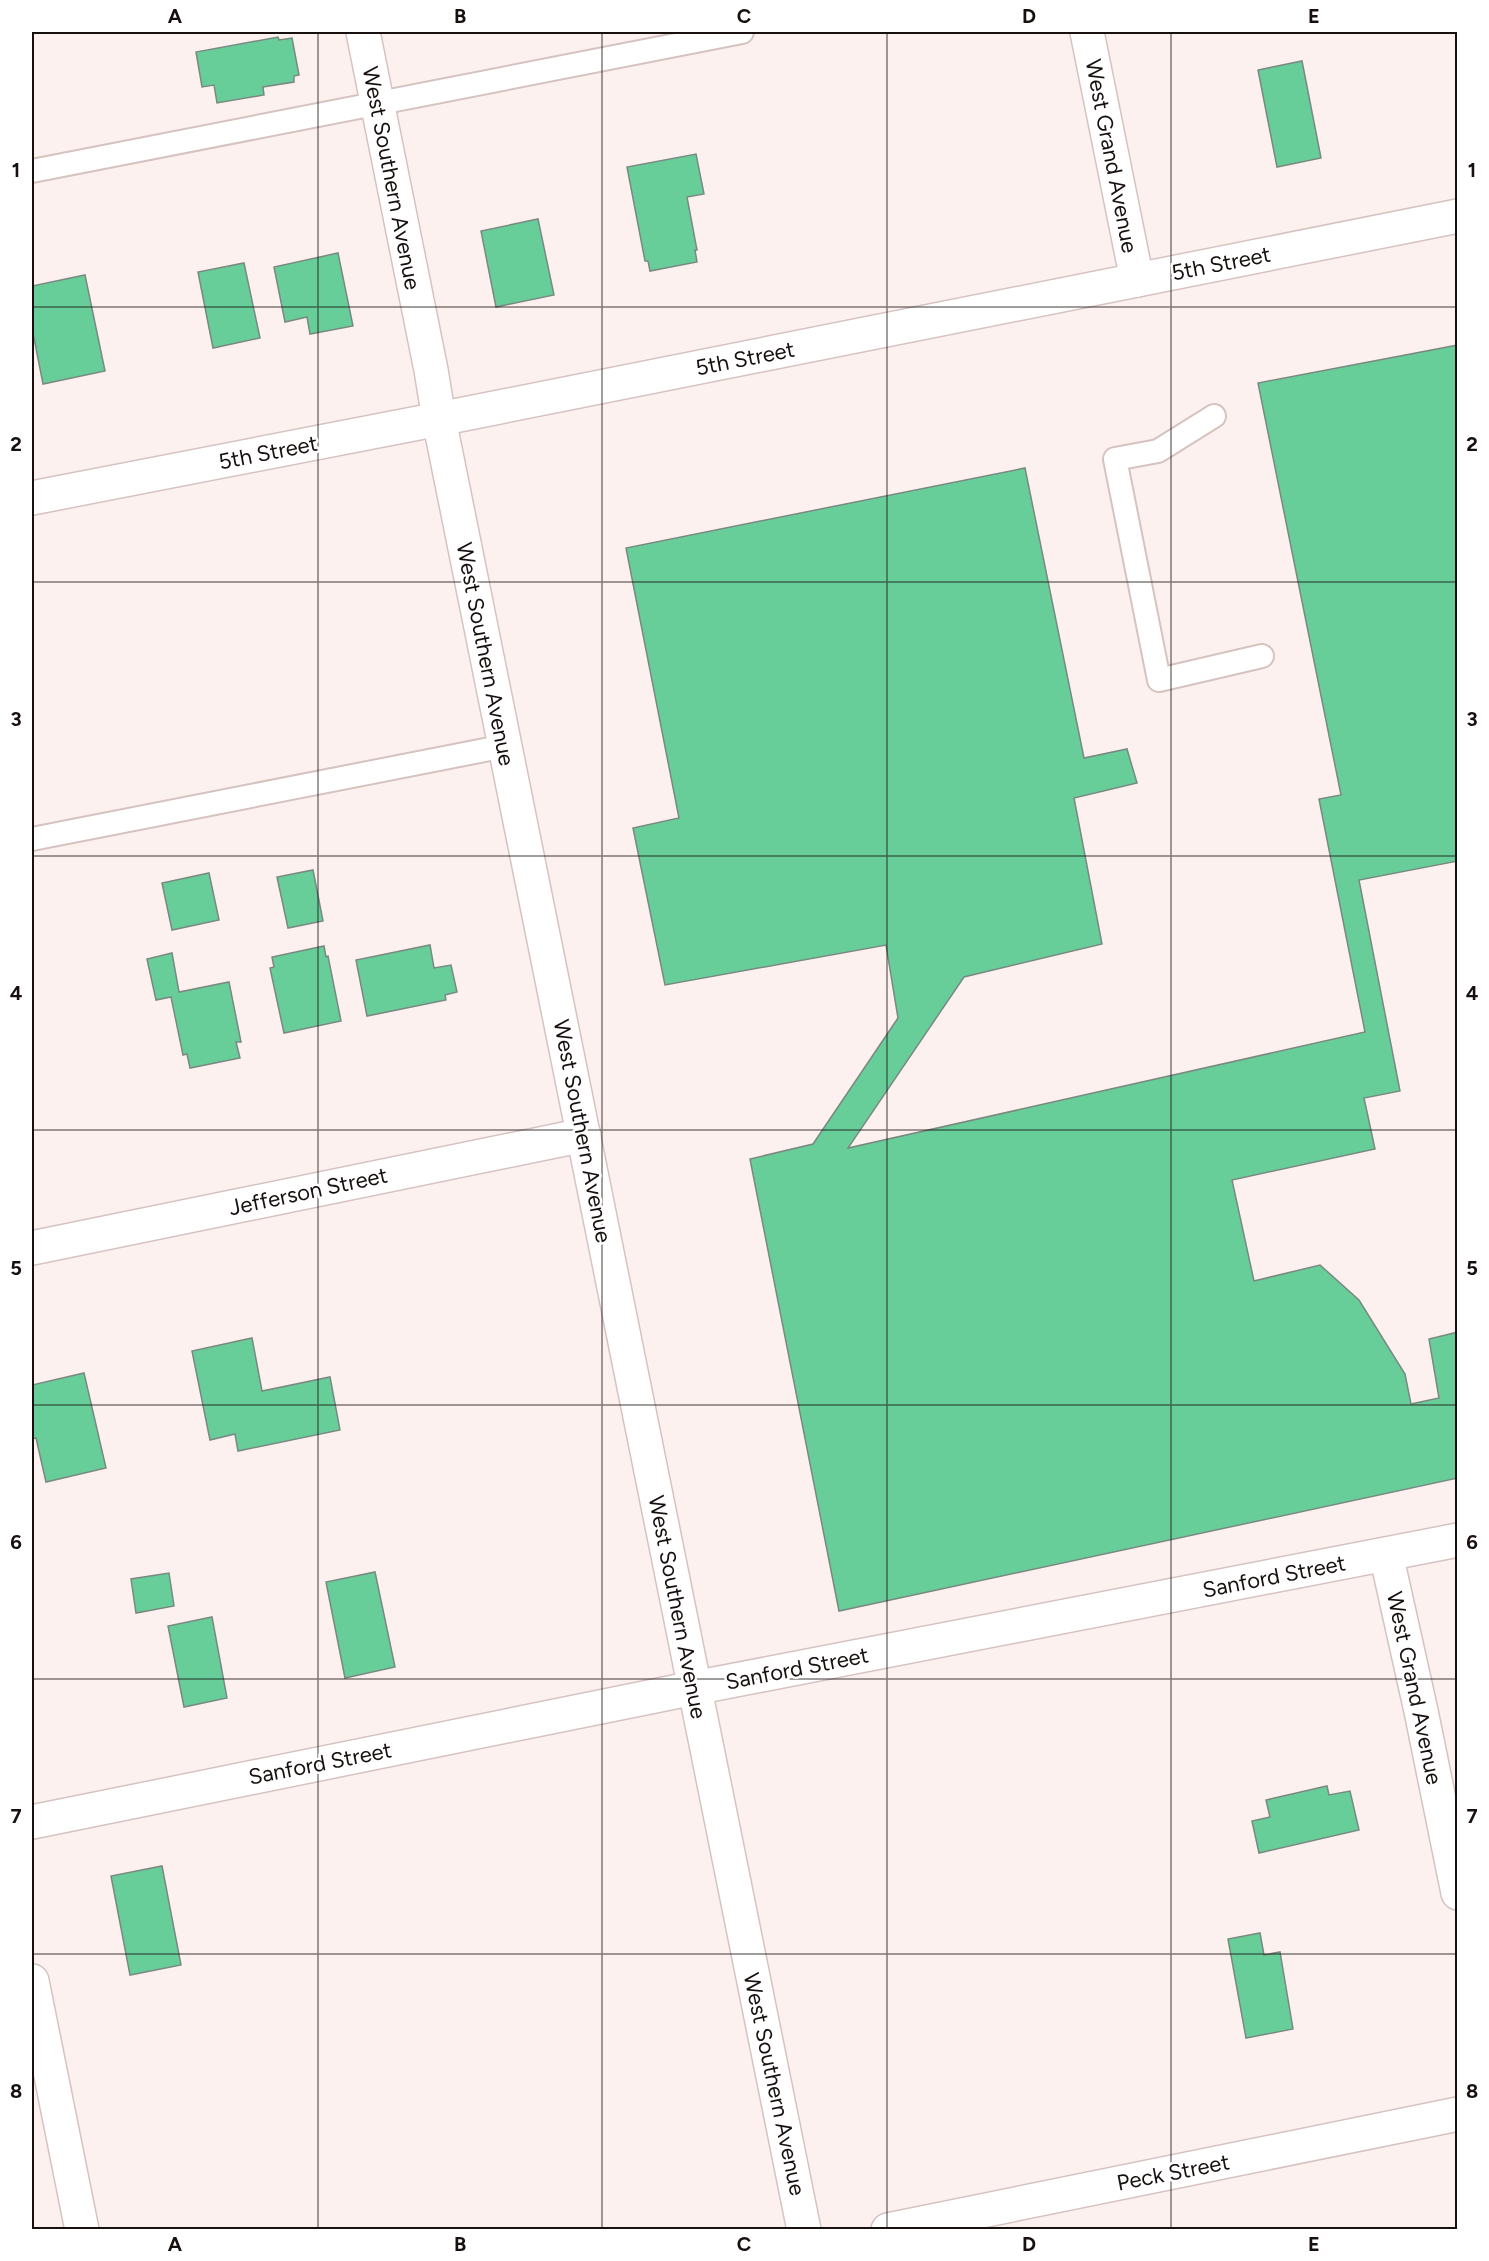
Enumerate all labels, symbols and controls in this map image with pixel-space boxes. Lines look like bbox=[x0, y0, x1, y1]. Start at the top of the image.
text: A bbox=[168, 4, 183, 28]
text: B bbox=[454, 4, 466, 28]
text: C bbox=[737, 4, 751, 28]
text: D bbox=[1022, 4, 1036, 28]
text: E bbox=[1308, 4, 1320, 28]
street label: West Grand Avenue bbox=[1079, 57, 1144, 255]
street label: West Southern Avenue bbox=[357, 64, 426, 292]
text: 1 bbox=[12, 158, 20, 182]
text: 1 bbox=[1468, 158, 1476, 182]
street label: 5th Street bbox=[1169, 241, 1273, 286]
street label: 5th Street bbox=[693, 336, 797, 381]
street label: 5th Street bbox=[216, 430, 320, 475]
text: 2 bbox=[10, 432, 22, 456]
text: 2 bbox=[1466, 432, 1478, 456]
street label: West Southern Avenue bbox=[451, 540, 520, 768]
text: 3 bbox=[10, 707, 22, 731]
text: 3 bbox=[1466, 707, 1478, 731]
text: 4 bbox=[10, 981, 23, 1005]
text: 4 bbox=[1466, 981, 1479, 1005]
street label: West Southern Avenue bbox=[548, 1017, 617, 1245]
street label: Jefferson Street bbox=[226, 1162, 390, 1221]
text: 5 bbox=[10, 1256, 22, 1280]
text: 5 bbox=[1466, 1256, 1478, 1280]
street label: West Southern Avenue bbox=[643, 1493, 712, 1721]
text: 6 bbox=[10, 1530, 22, 1554]
text: 6 bbox=[1466, 1530, 1478, 1554]
street label: Sanford Street bbox=[1200, 1549, 1348, 1604]
street label: West Grand Avenue bbox=[1381, 1589, 1448, 1787]
street label: Sanford Street bbox=[723, 1641, 871, 1696]
street label: Sanford Street bbox=[246, 1736, 394, 1791]
text: 7 bbox=[10, 1804, 22, 1828]
text: 7 bbox=[1466, 1804, 1478, 1828]
street label: West Southern Avenue bbox=[738, 1970, 811, 2198]
text: 8 bbox=[10, 2079, 22, 2103]
text: 8 bbox=[1466, 2079, 1478, 2103]
street label: Peck Street bbox=[1114, 2148, 1232, 2197]
text: A bbox=[168, 2232, 183, 2256]
text: B bbox=[454, 2232, 466, 2256]
text: C bbox=[737, 2232, 751, 2256]
text: D bbox=[1022, 2232, 1036, 2256]
text: E bbox=[1308, 2232, 1320, 2256]

